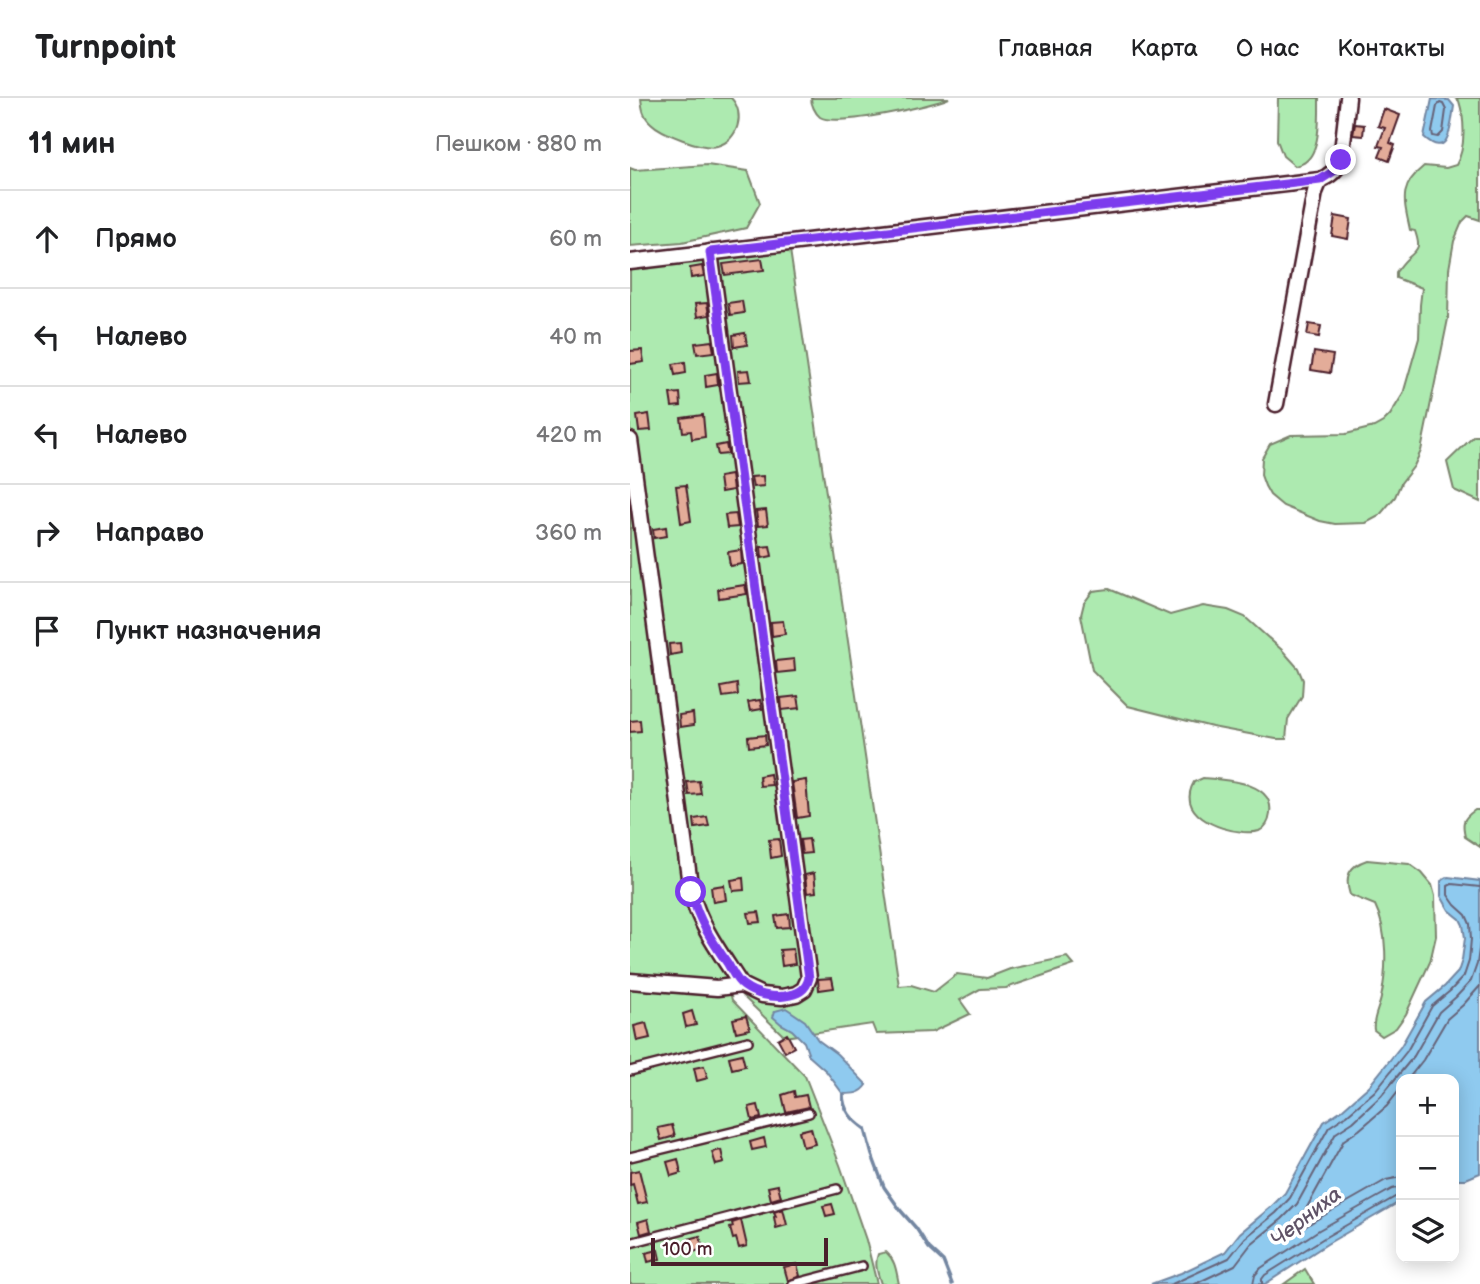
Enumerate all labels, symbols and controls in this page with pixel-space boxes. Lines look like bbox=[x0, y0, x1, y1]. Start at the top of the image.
text: Turnpoint bbox=[35, 28, 176, 68]
text: Главная bbox=[998, 34, 1092, 63]
text: Карта bbox=[1130, 34, 1198, 63]
text: О нас bbox=[1236, 34, 1299, 63]
text: Контакты bbox=[1337, 34, 1445, 63]
text: 11 мин bbox=[28, 126, 116, 162]
text: Пешком · 880 m bbox=[435, 130, 602, 158]
route end bbox=[1325, 144, 1356, 175]
icon: ahead bbox=[28, 220, 66, 258]
text: Прямо bbox=[95, 224, 177, 255]
text: 60 m bbox=[549, 225, 602, 253]
icon: left bbox=[28, 318, 66, 356]
text: Налево bbox=[95, 322, 187, 353]
text: 40 m bbox=[549, 323, 602, 351]
icon: left bbox=[28, 416, 66, 454]
text: Налево bbox=[95, 420, 187, 451]
text: 420 m bbox=[536, 421, 602, 449]
icon: right bbox=[28, 514, 66, 552]
text: Направо bbox=[95, 518, 204, 549]
text: 360 m bbox=[535, 519, 602, 547]
icon: arrive bbox=[28, 612, 66, 650]
text: Пункт назначения bbox=[95, 616, 321, 647]
route start bbox=[675, 876, 706, 907]
map controls bbox=[1396, 1074, 1459, 1263]
button: + bbox=[1396, 1074, 1459, 1137]
button: − bbox=[1396, 1137, 1459, 1200]
water label: Черниха bbox=[1266, 1182, 1346, 1252]
button: layers bbox=[1396, 1200, 1459, 1263]
scale bar bbox=[651, 1235, 828, 1267]
text: 100 m bbox=[662, 1238, 713, 1261]

